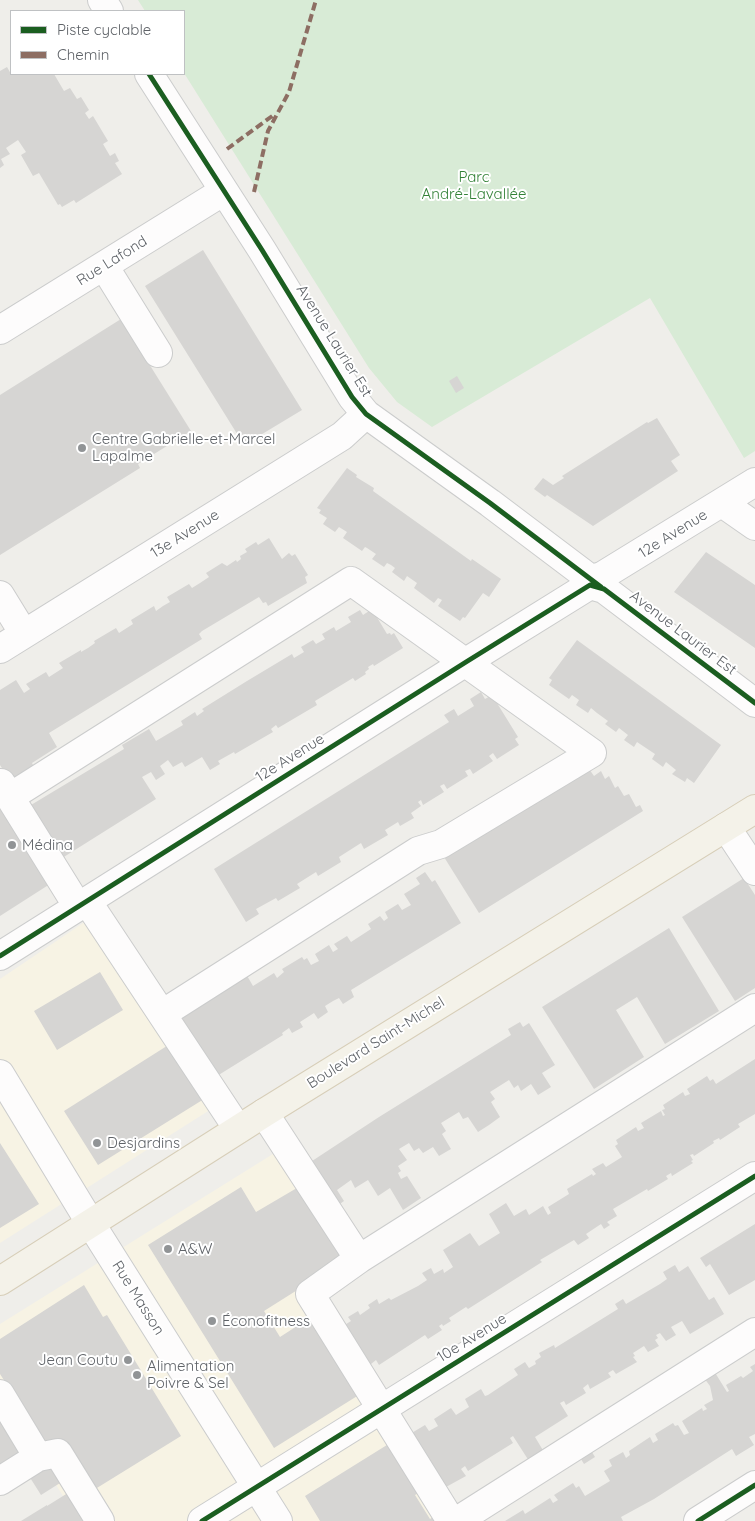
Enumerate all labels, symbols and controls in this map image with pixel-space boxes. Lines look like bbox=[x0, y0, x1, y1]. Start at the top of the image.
legend bbox=[10, 10, 185, 75]
text: Piste cyclable bbox=[57, 20, 151, 39]
text: Chemin bbox=[57, 45, 109, 64]
park label: Parc André-Lavallée bbox=[422, 168, 526, 203]
street label: Rue Lafond bbox=[73, 232, 151, 290]
street label: Avenue Laurier Est bbox=[292, 282, 376, 400]
place label: Centre Gabrielle-et-Marcel Lapalme bbox=[92, 430, 275, 465]
marker: Centre Gabrielle-et-Marcel Lapalme bbox=[76, 442, 88, 454]
street label: 13e Avenue bbox=[147, 506, 223, 562]
street label: 12e Avenue bbox=[635, 506, 711, 562]
street label: Avenue Laurier Est bbox=[626, 587, 740, 679]
street label: 12e Avenue bbox=[252, 730, 328, 786]
place label: Médina bbox=[22, 836, 73, 854]
marker: Médina bbox=[6, 839, 18, 851]
street label: Boulevard Saint-Michel bbox=[304, 993, 448, 1093]
place label: Desjardins bbox=[107, 1134, 180, 1152]
marker: Desjardins bbox=[91, 1137, 103, 1149]
place label: A&W bbox=[178, 1240, 212, 1258]
marker: A&W bbox=[162, 1243, 174, 1255]
street label: Rue Masson bbox=[108, 1257, 168, 1339]
street label: 10e Avenue bbox=[434, 1310, 510, 1366]
place label: Éconofitness bbox=[222, 1312, 310, 1330]
marker: Éconofitness bbox=[206, 1315, 218, 1327]
place label: Jean Coutu bbox=[38, 1351, 118, 1369]
marker: Jean Coutu bbox=[122, 1354, 134, 1366]
place label: Alimentation Poivre & Sel bbox=[147, 1357, 234, 1392]
marker: Alimentation Poivre & Sel bbox=[131, 1369, 143, 1381]

